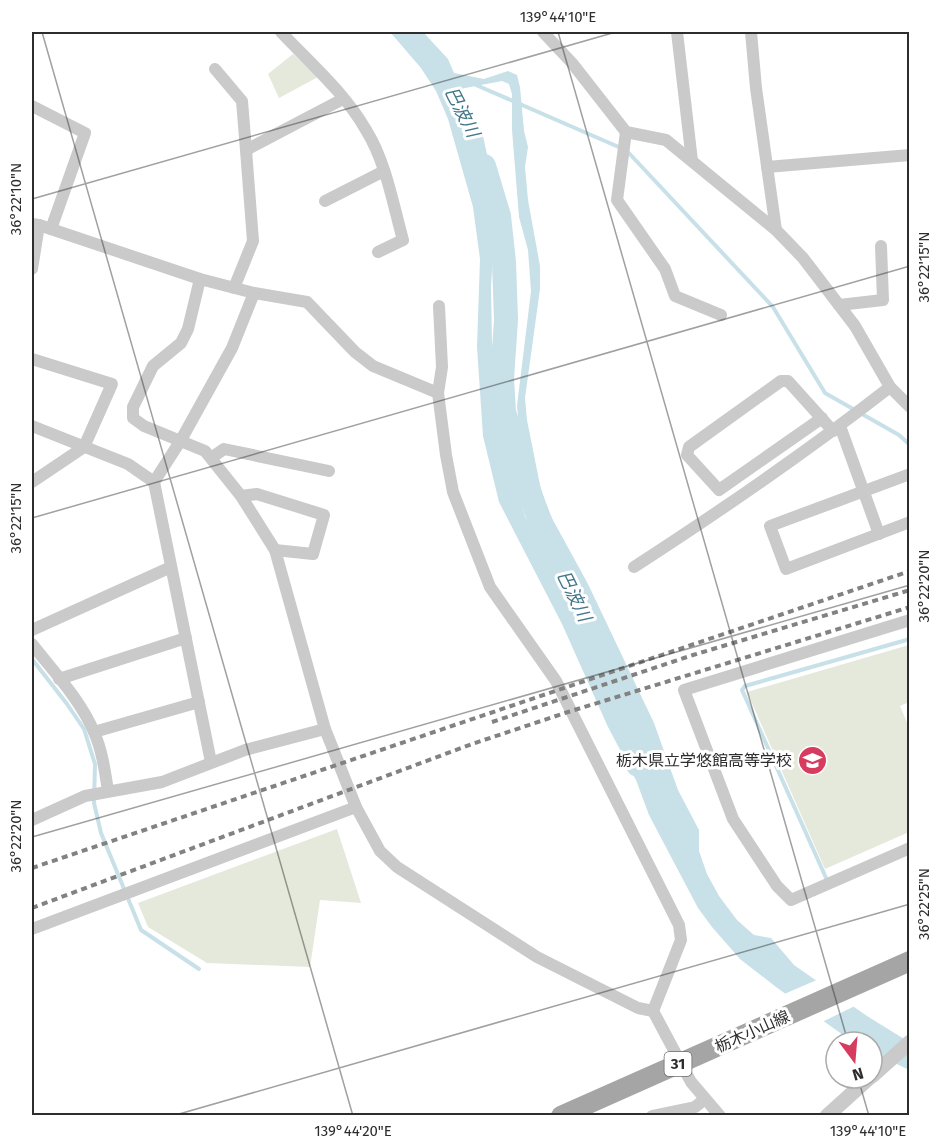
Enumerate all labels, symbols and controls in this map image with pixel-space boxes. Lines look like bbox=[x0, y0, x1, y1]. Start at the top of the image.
text: 139°44'10"E bbox=[520, 8, 596, 26]
water label: 巴波川 bbox=[440, 83, 485, 143]
text: 36°22'10"N bbox=[7, 163, 25, 235]
text: 36°22'15"N bbox=[915, 231, 933, 303]
text: 36°22'15"N bbox=[7, 482, 25, 554]
text: 36°22'20"N bbox=[915, 549, 933, 623]
water label: 巴波川 bbox=[552, 567, 597, 627]
school or university icon: 栃木県立学悠館高等学校 bbox=[797, 744, 829, 776]
place label: 栃木県立学悠館高等学校 bbox=[616, 751, 792, 770]
text: 36°22'20"N bbox=[7, 799, 25, 873]
text: 36°22'25"N bbox=[915, 868, 933, 940]
street label: 栃木小山線 bbox=[712, 1007, 793, 1056]
north arrow bbox=[824, 1030, 884, 1090]
road number: 31 bbox=[664, 1052, 692, 1076]
text: N bbox=[850, 1063, 866, 1085]
text: 139°44'20"E bbox=[314, 1122, 392, 1140]
text: 139°44'10"E bbox=[830, 1122, 906, 1140]

